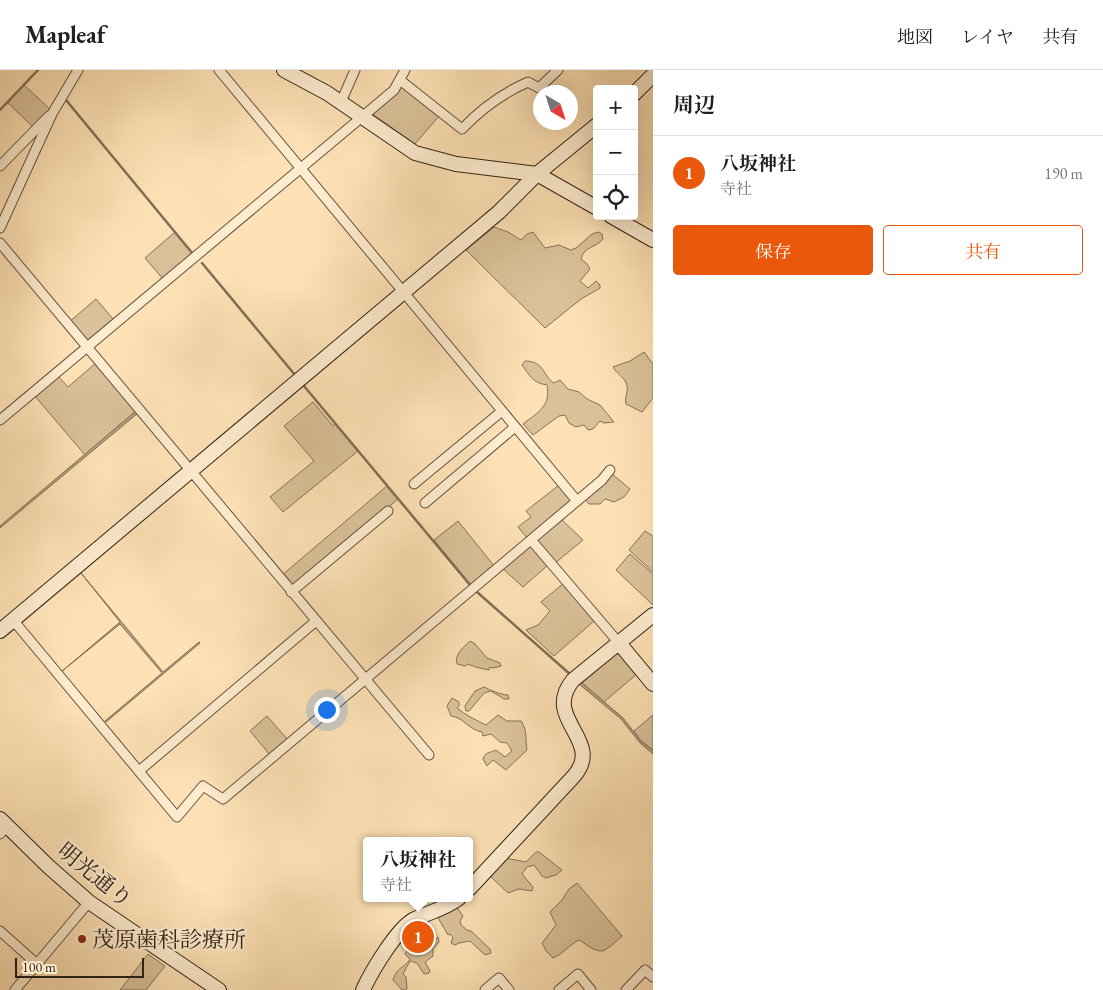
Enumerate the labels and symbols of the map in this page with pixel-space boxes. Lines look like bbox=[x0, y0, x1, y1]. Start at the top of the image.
north arrow bbox=[533, 85, 578, 130]
your location bbox=[314, 697, 340, 723]
street label: 明光通り bbox=[52, 836, 138, 914]
pin: 1 bbox=[402, 918, 434, 956]
place label: 茂原歯科診療所 bbox=[92, 925, 246, 954]
marker: 茂原歯科診療所 bbox=[76, 933, 88, 945]
scale bar bbox=[15, 955, 144, 978]

